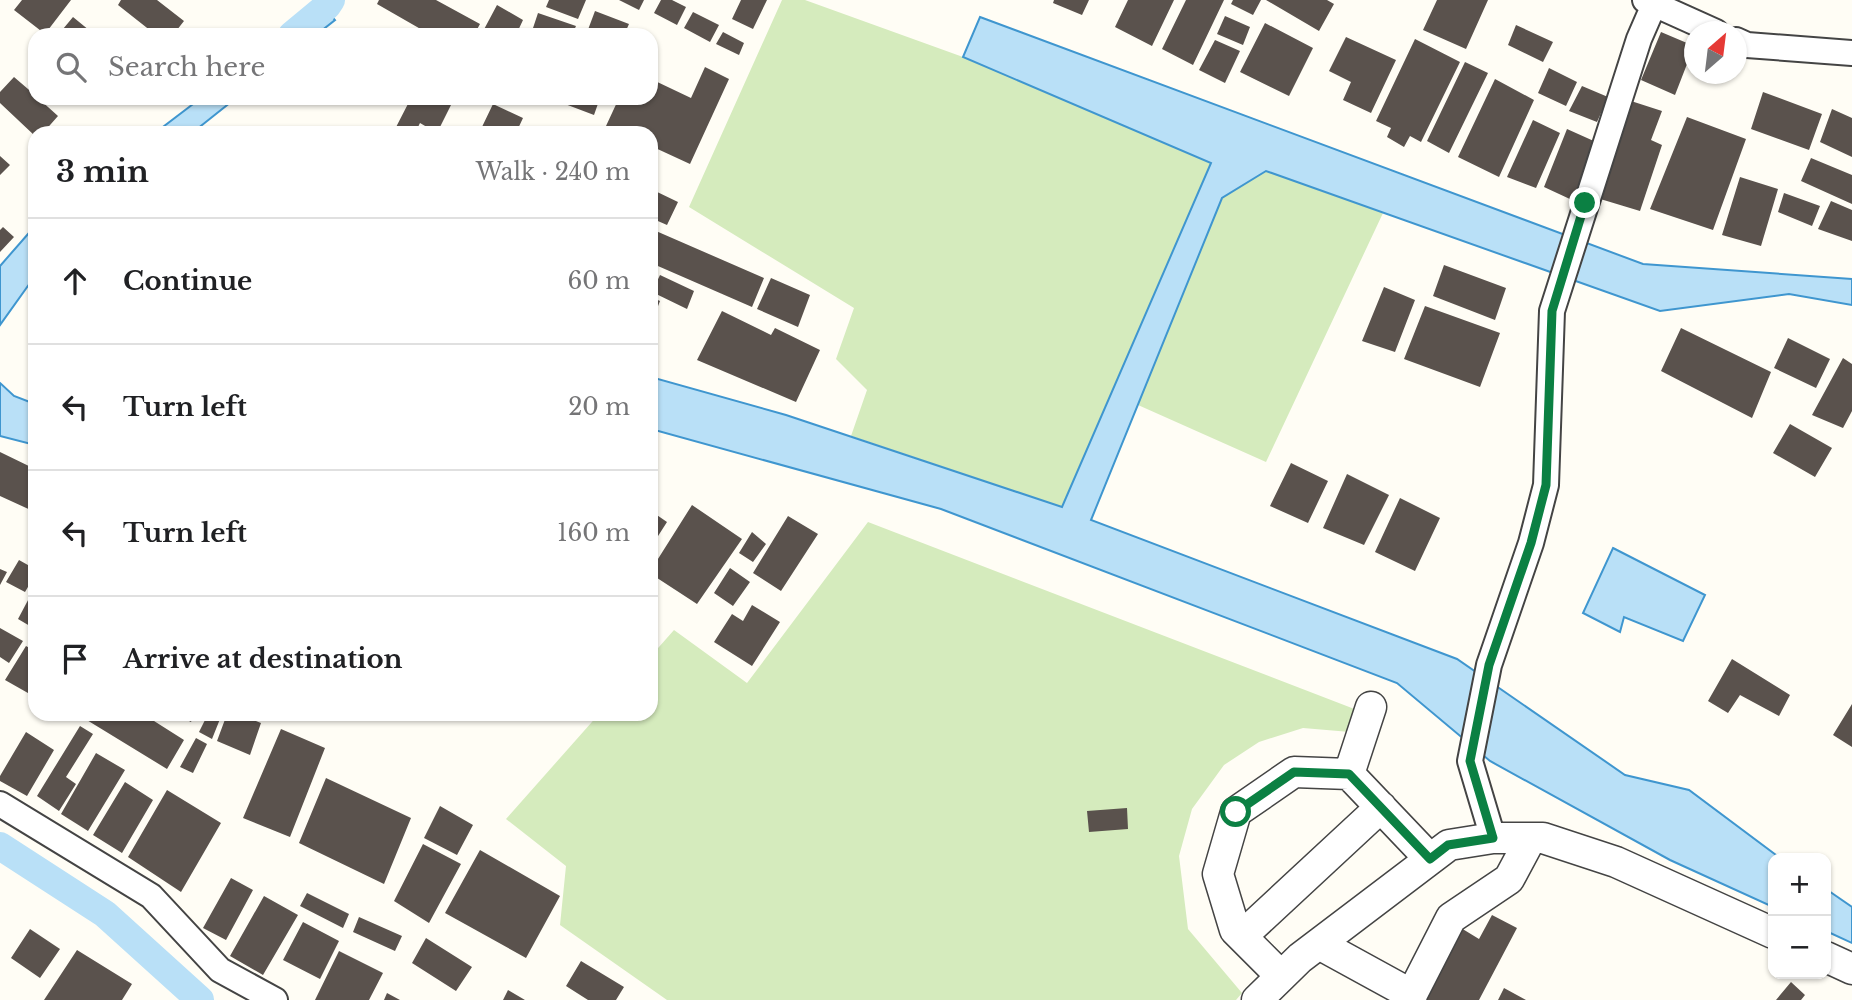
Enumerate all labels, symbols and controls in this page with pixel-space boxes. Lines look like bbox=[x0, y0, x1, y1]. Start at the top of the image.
north arrow bbox=[1684, 21, 1747, 84]
search box bbox=[28, 28, 658, 105]
icon: search bbox=[52, 48, 90, 86]
text: Search here bbox=[108, 51, 265, 83]
text: 3 min bbox=[56, 153, 149, 190]
text: Walk · 240 m bbox=[476, 158, 630, 186]
route end bbox=[1569, 187, 1600, 218]
icon: ahead bbox=[56, 262, 94, 300]
text: Continue bbox=[123, 265, 252, 297]
text: 60 m bbox=[568, 267, 630, 295]
icon: left bbox=[56, 388, 94, 426]
text: Turn left bbox=[123, 391, 247, 423]
text: 20 m bbox=[568, 393, 630, 421]
icon: left bbox=[56, 514, 94, 552]
text: Turn left bbox=[123, 517, 247, 549]
text: 160 m bbox=[557, 519, 630, 547]
icon: arrive bbox=[56, 640, 94, 678]
text: Arrive at destination bbox=[123, 643, 403, 675]
route start bbox=[1220, 796, 1251, 827]
map controls bbox=[1768, 853, 1831, 979]
button: + bbox=[1768, 853, 1831, 916]
button: − bbox=[1768, 916, 1831, 979]

